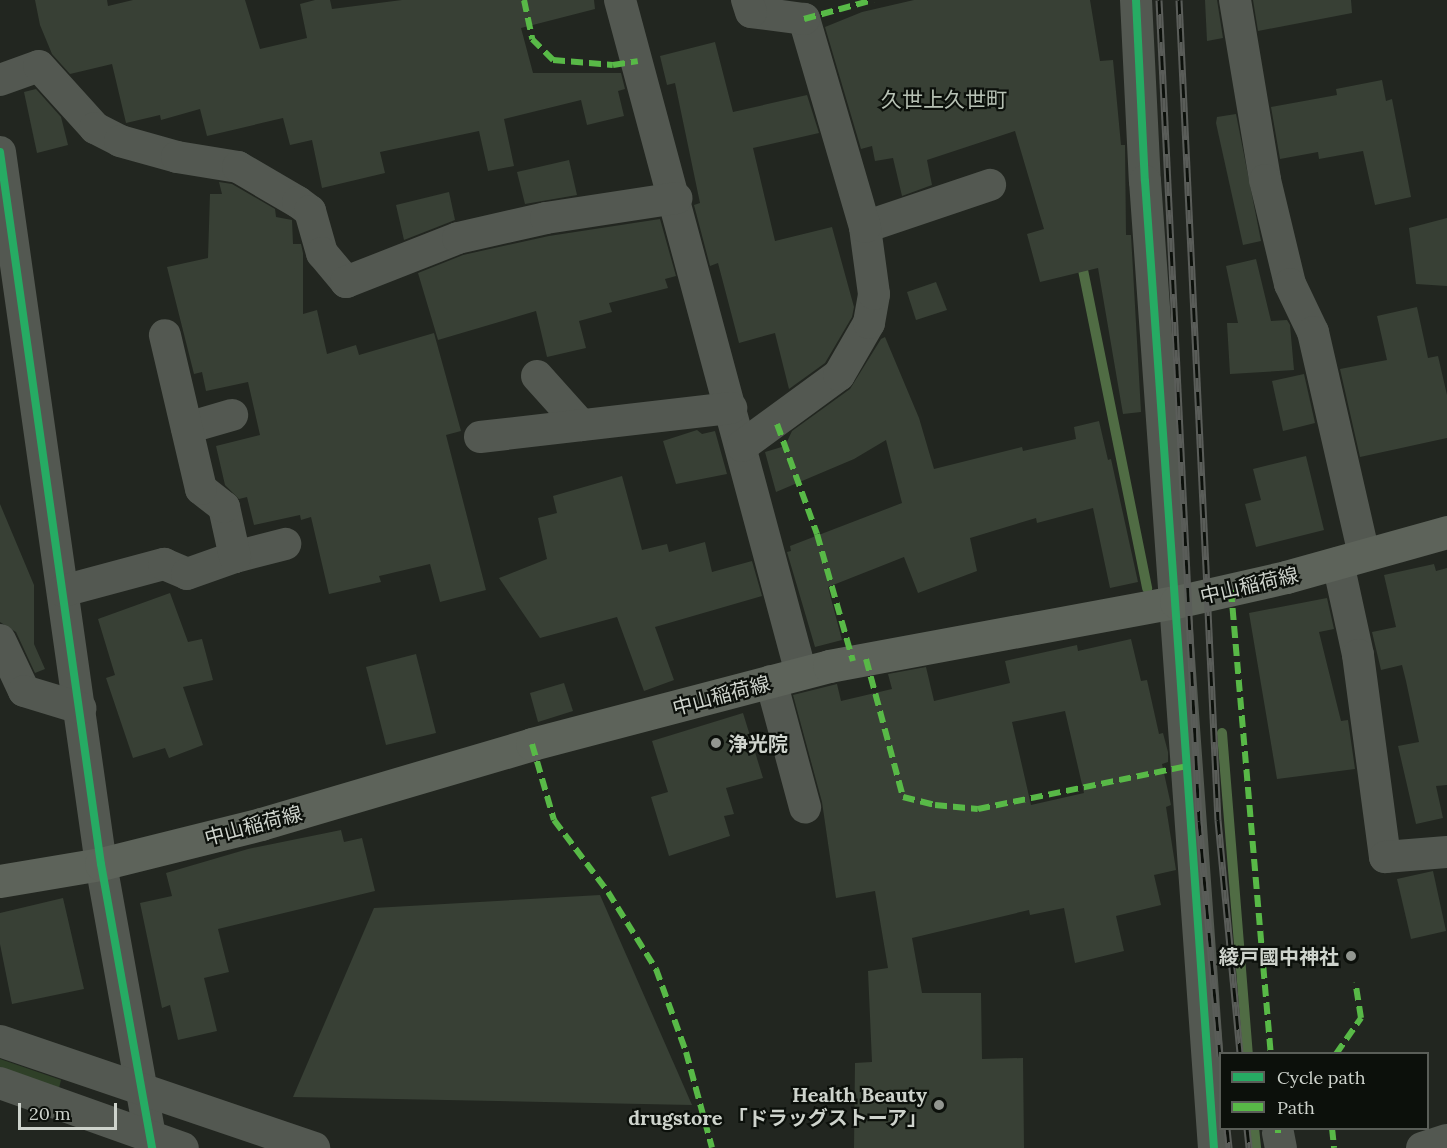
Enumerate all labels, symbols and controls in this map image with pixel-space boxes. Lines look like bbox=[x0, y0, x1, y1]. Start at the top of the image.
district label: 久世上久世町 bbox=[881, 87, 1007, 113]
street label: 中山稲荷線 bbox=[1198, 562, 1300, 608]
street label: 中山稲荷線 bbox=[670, 670, 772, 720]
place label: 浄光院 bbox=[728, 731, 788, 755]
marker: 浄光院 bbox=[709, 736, 723, 750]
street label: 中山稲荷線 bbox=[202, 800, 304, 850]
place label: 綾戸國中神社 bbox=[1219, 944, 1339, 968]
marker: 綾戸國中神社 bbox=[1344, 949, 1358, 963]
legend bbox=[1219, 1052, 1429, 1130]
text: Cycle path bbox=[1277, 1066, 1366, 1089]
place label: Health Beauty drugstore 「ドラッグストーア」 bbox=[627, 1082, 927, 1129]
scale bar bbox=[21, 1091, 120, 1129]
text: Path bbox=[1277, 1096, 1315, 1119]
marker: Health Beauty drugstore 「ドラッグストーア」 bbox=[932, 1098, 946, 1112]
text: 20 m bbox=[29, 1102, 71, 1125]

